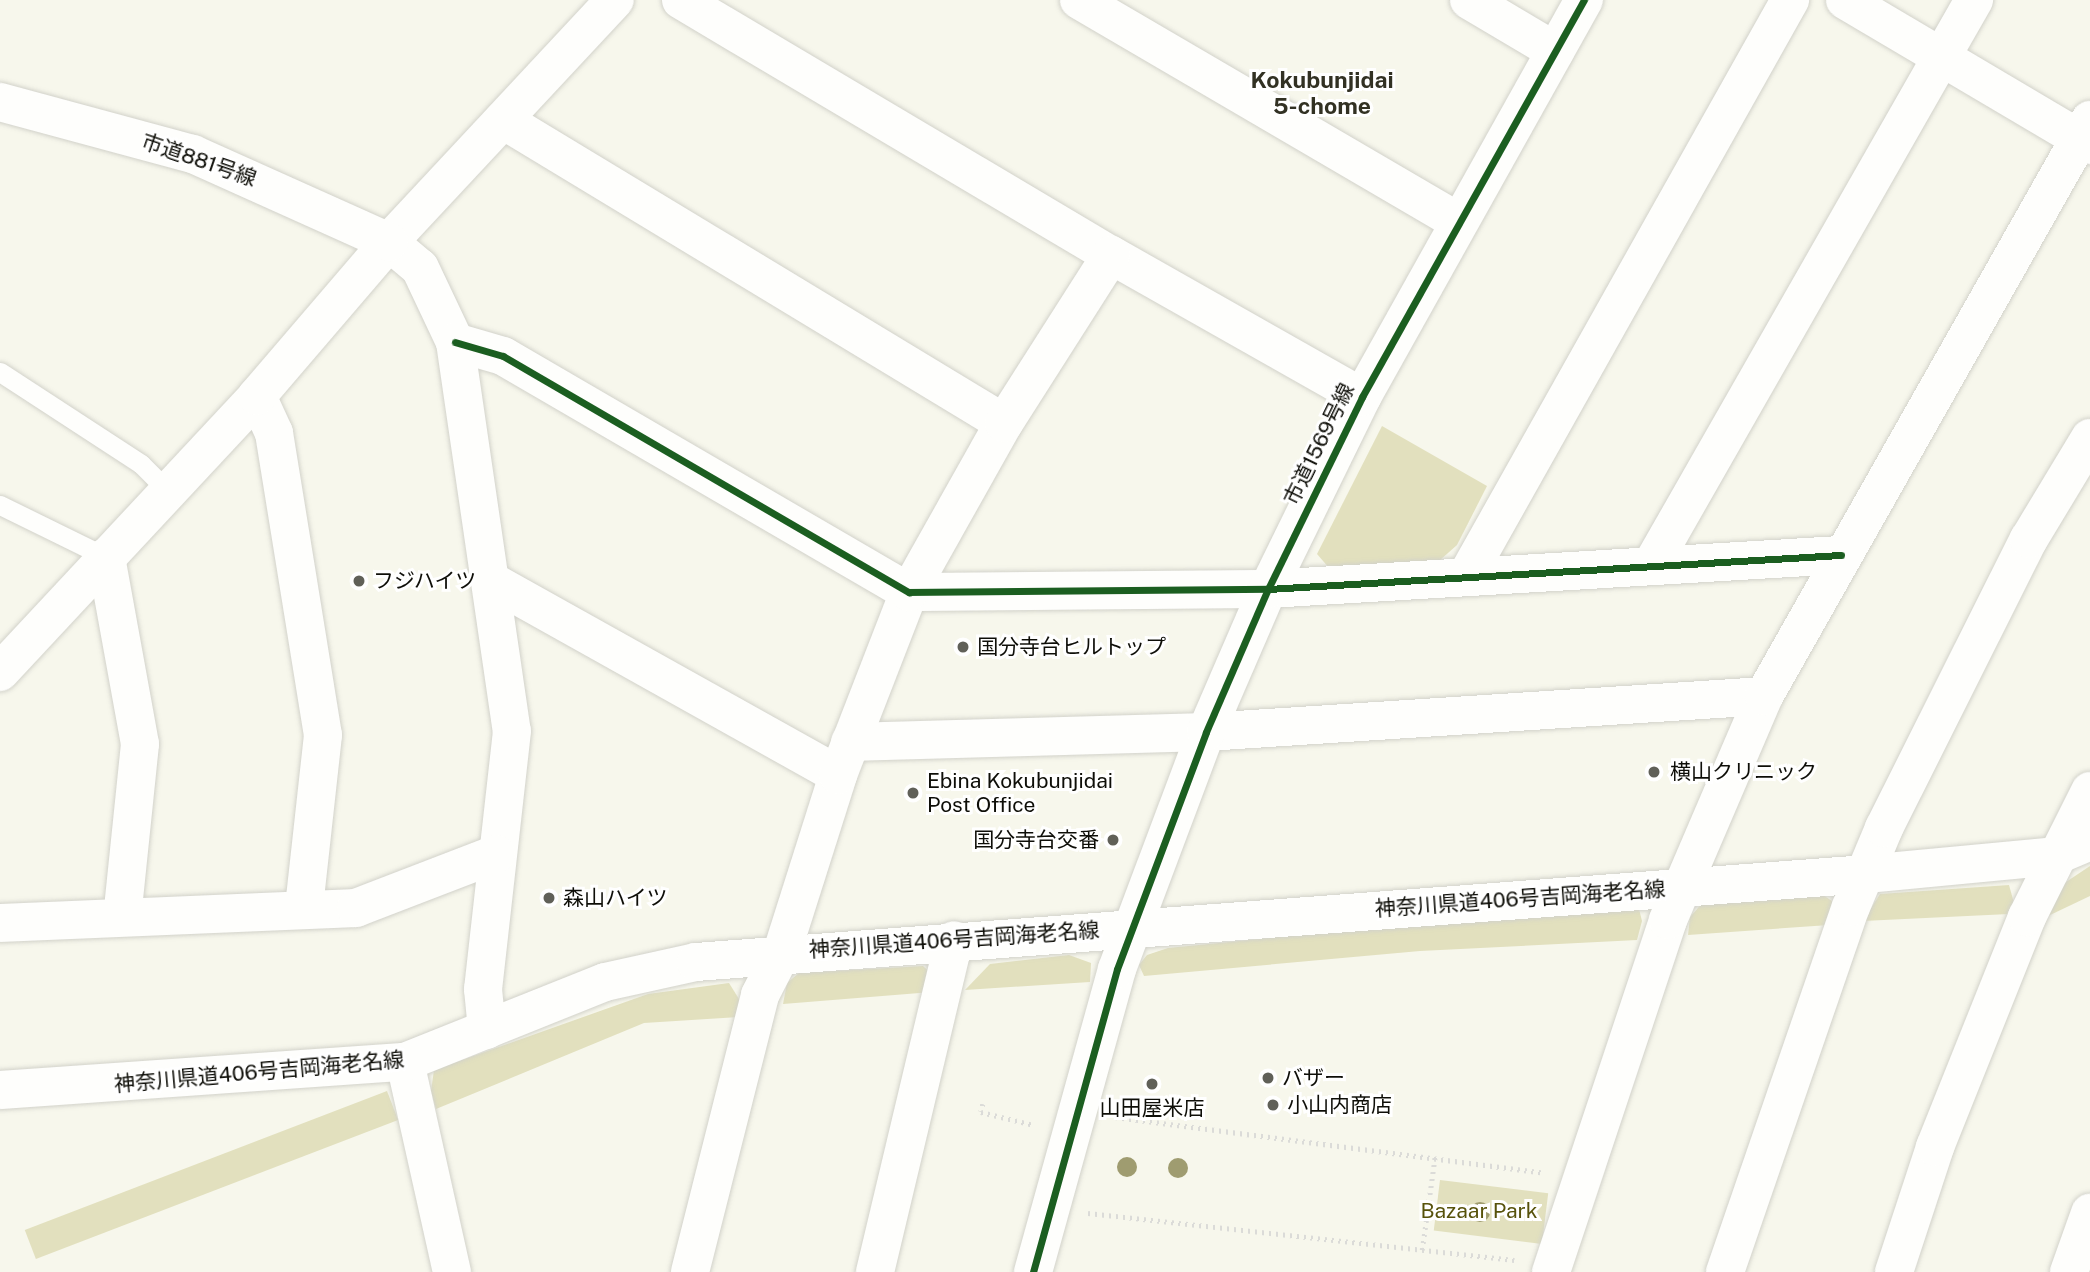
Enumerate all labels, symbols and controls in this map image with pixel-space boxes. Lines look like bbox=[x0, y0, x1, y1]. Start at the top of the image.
district label: Kokubunjidai 5-chome bbox=[1250, 66, 1394, 120]
street label: 市道881号線 bbox=[138, 129, 260, 191]
street label: 市道1569号線 bbox=[1279, 379, 1359, 509]
place label: フジハイツ bbox=[373, 568, 478, 594]
marker: フジハイツ bbox=[351, 573, 367, 589]
place label: 国分寺台ヒルトップ bbox=[977, 634, 1166, 660]
marker: 国分寺台ヒルトップ bbox=[955, 639, 971, 655]
place label: 横山クリニック bbox=[1670, 759, 1817, 785]
marker: 横山クリニック bbox=[1644, 762, 1664, 782]
place label: Ebina Kokubunjidai Post Office bbox=[927, 768, 1113, 818]
marker: Ebina Kokubunjidai Post Office bbox=[905, 785, 921, 801]
place label: 国分寺台交番 bbox=[973, 827, 1099, 853]
marker: 国分寺台交番 bbox=[1105, 832, 1121, 848]
street label: 神奈川県道406号吉岡海老名線 bbox=[1374, 876, 1666, 922]
place label: 森山ハイツ bbox=[563, 885, 668, 911]
marker: 森山ハイツ bbox=[541, 890, 557, 906]
street label: 神奈川県道406号吉岡海老名線 bbox=[808, 917, 1100, 963]
street label: 神奈川県道406号吉岡海老名線 bbox=[113, 1047, 405, 1097]
place label: バザー bbox=[1282, 1065, 1345, 1091]
marker: バザー bbox=[1260, 1070, 1276, 1086]
marker: 山田屋米店 bbox=[1144, 1076, 1160, 1092]
place label: 小山内商店 bbox=[1287, 1092, 1392, 1118]
place label: 山田屋米店 bbox=[1100, 1095, 1204, 1121]
marker: 小山内商店 bbox=[1265, 1097, 1281, 1113]
park label: Bazaar Park bbox=[1420, 1198, 1538, 1224]

